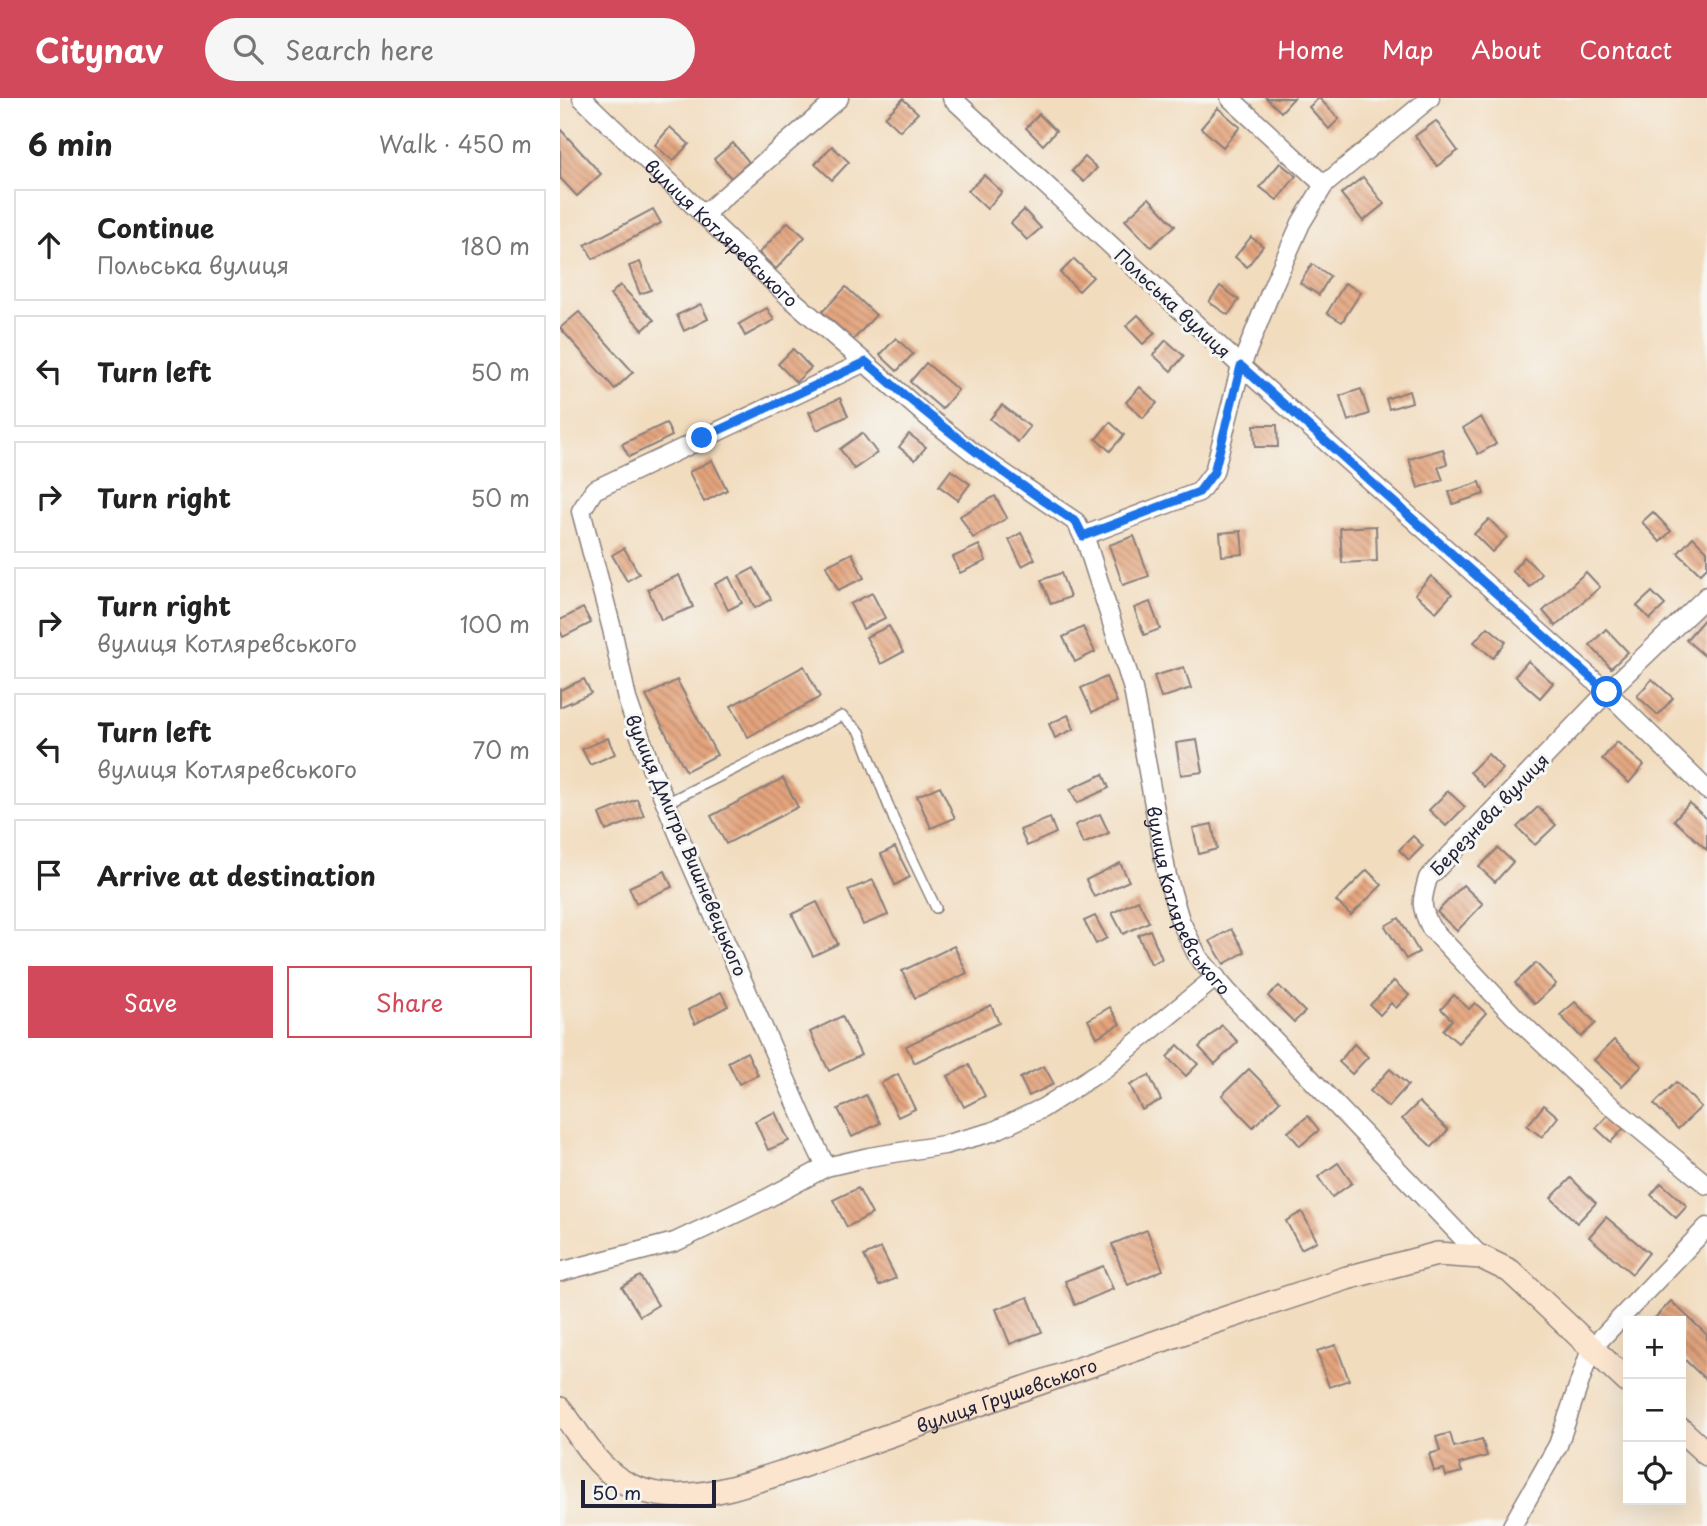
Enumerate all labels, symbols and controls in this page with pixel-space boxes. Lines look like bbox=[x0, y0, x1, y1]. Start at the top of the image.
search box bbox=[205, 18, 695, 81]
text: Citynav bbox=[35, 24, 163, 74]
icon: search bbox=[229, 30, 267, 68]
text: Search here bbox=[285, 30, 434, 69]
text: Home bbox=[1277, 31, 1344, 67]
text: Map bbox=[1382, 31, 1433, 67]
text: About bbox=[1471, 31, 1541, 67]
text: Contact bbox=[1579, 31, 1672, 67]
text: 6 min bbox=[28, 121, 113, 166]
text: Walk · 450 m bbox=[379, 126, 532, 161]
street label: вулиця Котляревського bbox=[639, 152, 804, 313]
text: Continue bbox=[97, 208, 214, 247]
icon: ahead bbox=[30, 226, 68, 264]
text: 180 m bbox=[461, 228, 530, 263]
street label: Польська вулиця bbox=[1109, 242, 1237, 364]
text: Польська вулиця bbox=[97, 247, 289, 282]
icon: left bbox=[30, 352, 68, 390]
text: Turn left bbox=[97, 352, 212, 391]
text: 50 m bbox=[470, 354, 530, 389]
route end bbox=[686, 422, 717, 453]
icon: right bbox=[30, 478, 68, 516]
text: Turn right bbox=[97, 478, 231, 517]
text: 50 m bbox=[470, 480, 530, 515]
text: Turn right bbox=[97, 586, 231, 625]
icon: right bbox=[30, 604, 68, 642]
text: 100 m bbox=[460, 606, 530, 641]
text: вулиця Котляревського bbox=[97, 625, 357, 660]
route start bbox=[1591, 676, 1622, 707]
street label: вулиця Дмитра Вишневецького bbox=[619, 710, 755, 980]
text: Turn left bbox=[97, 712, 212, 751]
icon: left bbox=[30, 730, 68, 768]
text: 70 m bbox=[472, 732, 530, 767]
street label: Березнева вулиця bbox=[1423, 747, 1555, 881]
text: вулиця Котляревського bbox=[97, 751, 357, 786]
street label: вулиця Котляревського bbox=[1141, 804, 1238, 1000]
icon: arrive bbox=[30, 856, 68, 894]
text: Arrive at destination bbox=[97, 856, 376, 895]
button: Save bbox=[28, 966, 273, 1038]
button: Share bbox=[287, 966, 532, 1038]
map controls bbox=[1623, 1316, 1686, 1505]
button: + bbox=[1623, 1316, 1686, 1379]
street label: вулиця Грушевського bbox=[912, 1350, 1100, 1439]
button: − bbox=[1623, 1379, 1686, 1442]
button: locate bbox=[1623, 1442, 1686, 1505]
scale bar bbox=[581, 1477, 716, 1509]
text: 50 m bbox=[592, 1478, 641, 1506]

